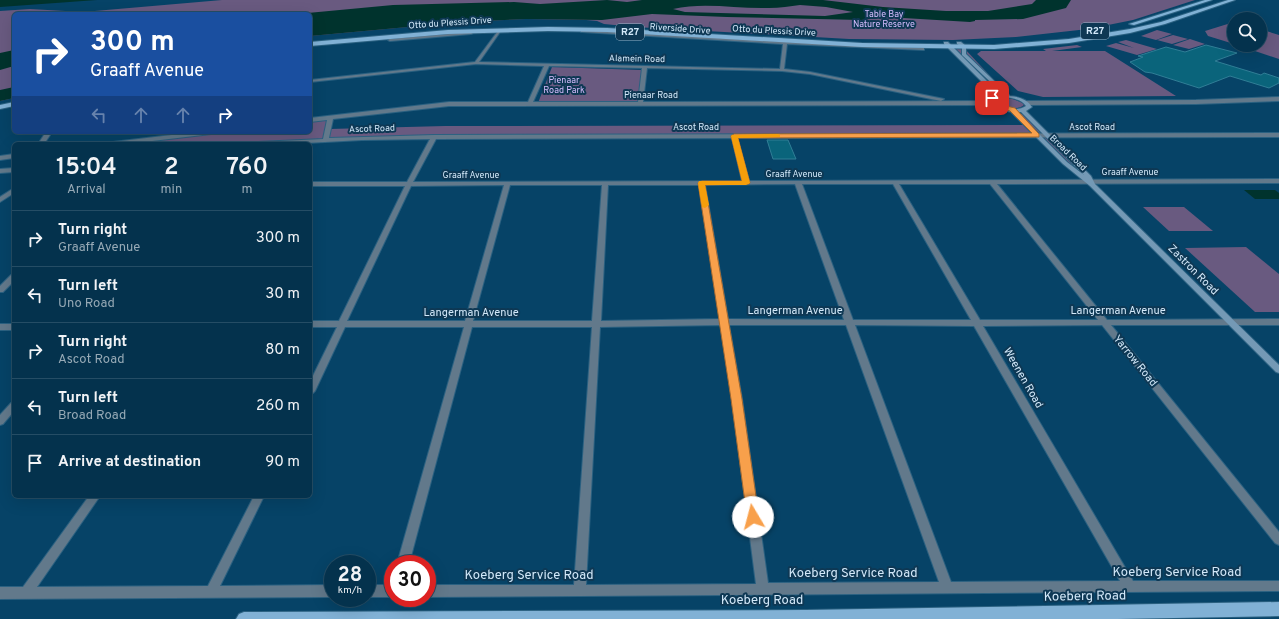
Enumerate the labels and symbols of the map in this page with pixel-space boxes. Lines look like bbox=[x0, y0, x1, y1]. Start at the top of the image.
park label: Table Bay Nature Reserve bbox=[853, 9, 915, 30]
street label: Otto du Plessis Drive bbox=[408, 15, 492, 31]
street label: Riverside Drive bbox=[649, 21, 711, 37]
street label: Otto du Plessis Drive bbox=[732, 23, 816, 39]
road number: R27 bbox=[1081, 23, 1109, 39]
road number: R27 bbox=[616, 24, 644, 40]
street label: Alamein Road bbox=[609, 53, 665, 65]
park label: Pienaar Road Park bbox=[543, 75, 585, 96]
pin bbox=[975, 81, 1009, 115]
street label: Pienaar Road bbox=[624, 90, 678, 101]
street label: Ascot Road bbox=[673, 122, 719, 133]
street label: Ascot Road bbox=[1069, 122, 1115, 133]
street label: Ascot Road bbox=[349, 123, 395, 135]
street label: Broad Road bbox=[1047, 133, 1089, 173]
street label: Graaff Avenue bbox=[1102, 167, 1159, 178]
street label: Graaff Avenue bbox=[766, 169, 823, 180]
street label: Graaff Avenue bbox=[443, 170, 500, 181]
street label: Zastron Road bbox=[1165, 242, 1221, 298]
street label: Langerman Avenue bbox=[747, 304, 843, 318]
street label: Langerman Avenue bbox=[1070, 304, 1166, 318]
street label: Langerman Avenue bbox=[423, 306, 519, 320]
street label: Yarrow Road bbox=[1110, 332, 1160, 390]
street label: Weenen Road bbox=[1000, 345, 1046, 411]
position arrow bbox=[732, 496, 774, 538]
speed limit sign: 30 bbox=[384, 555, 436, 607]
street label: Koeberg Service Road bbox=[1112, 565, 1242, 581]
street label: Koeberg Service Road bbox=[788, 566, 918, 582]
street label: Koeberg Service Road bbox=[464, 568, 594, 584]
street label: Koeberg Road bbox=[1044, 588, 1126, 606]
street label: Koeberg Road bbox=[721, 593, 803, 609]

